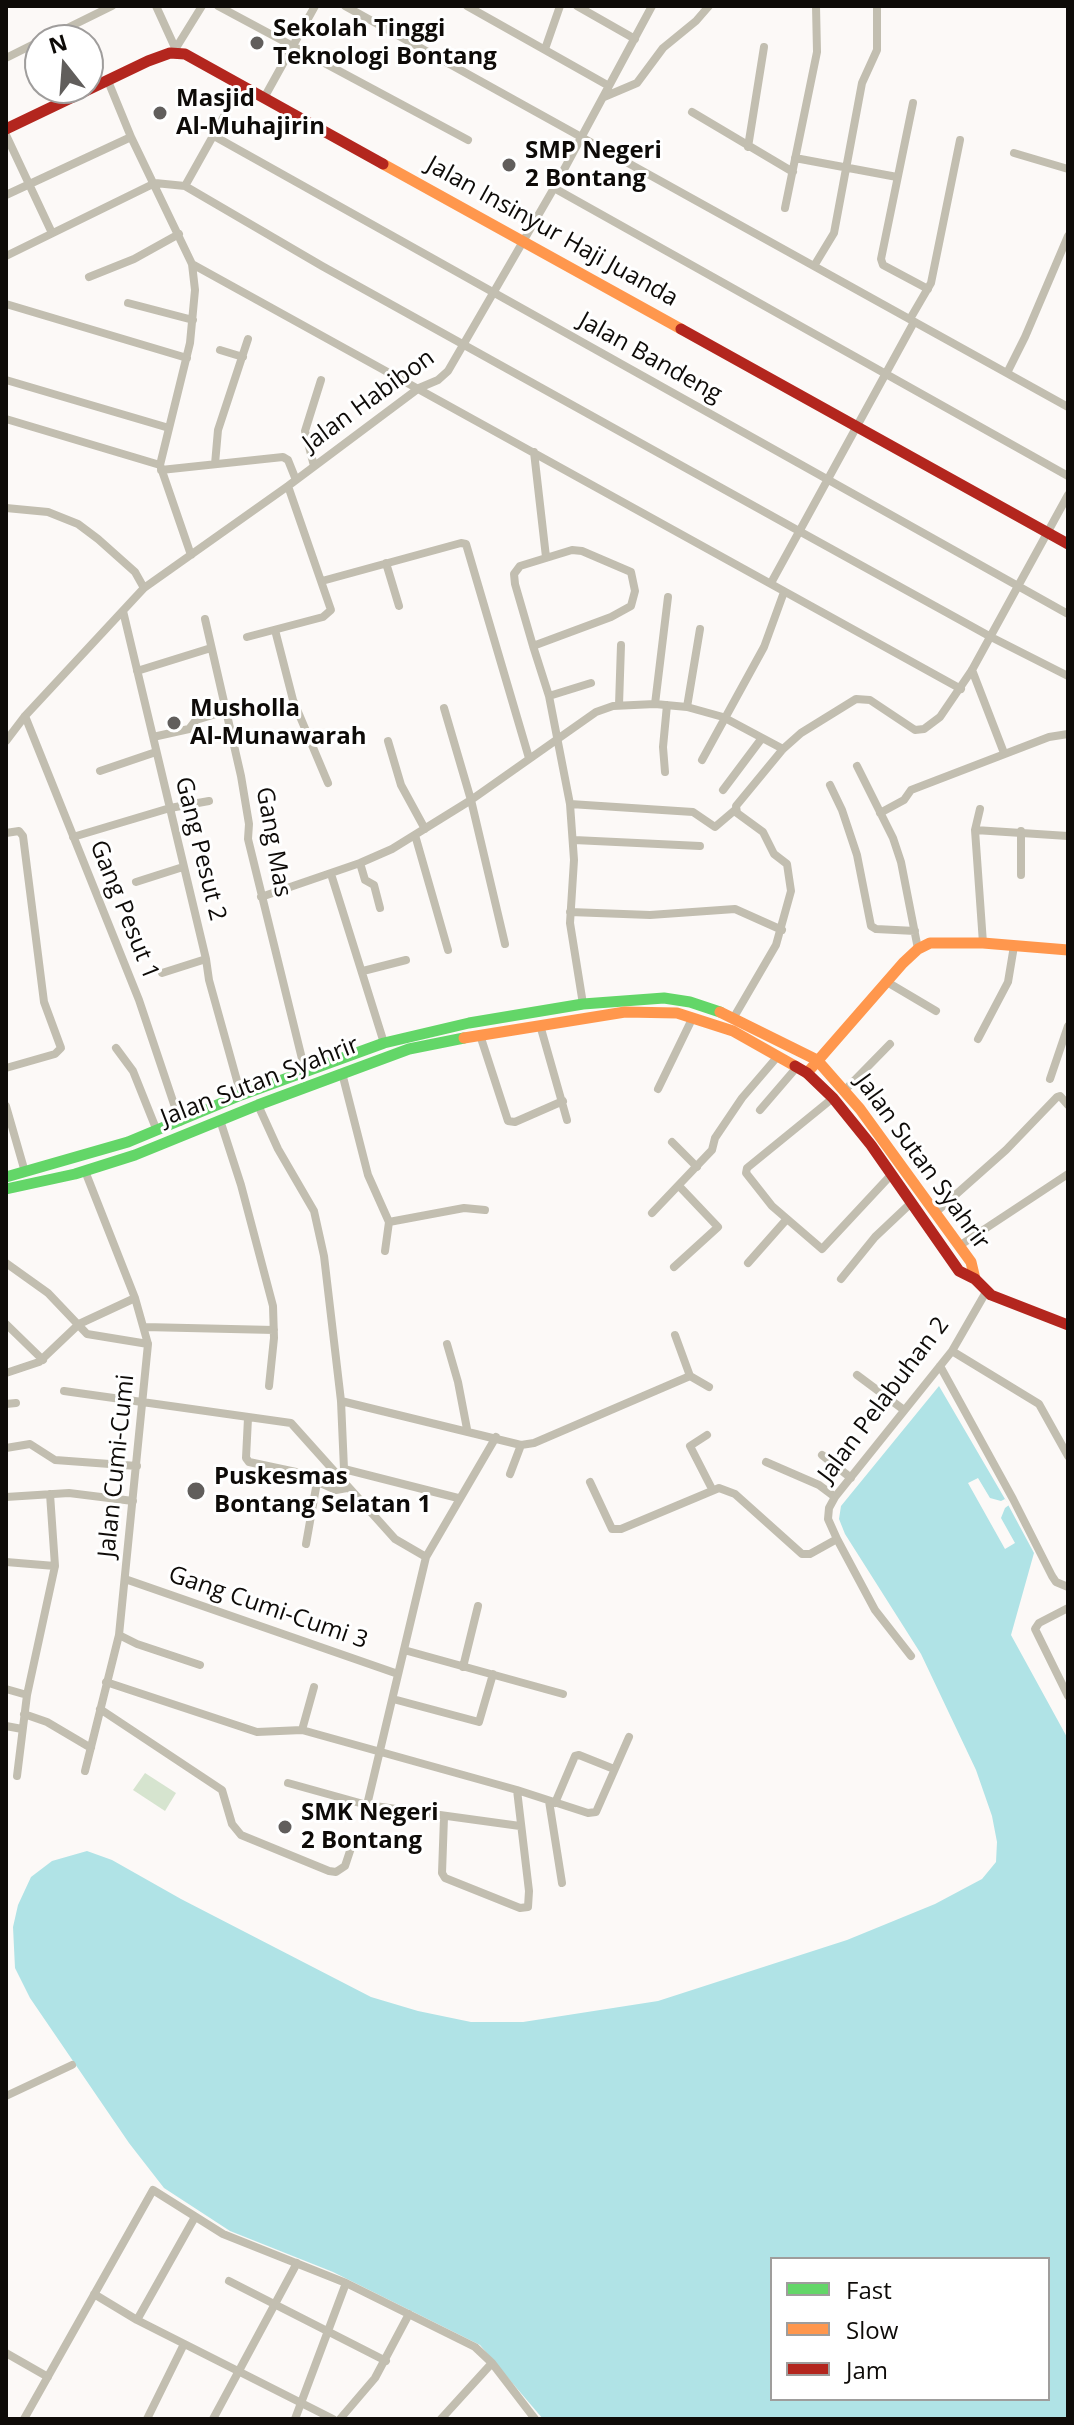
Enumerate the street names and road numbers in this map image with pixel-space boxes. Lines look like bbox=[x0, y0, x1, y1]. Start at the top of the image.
street label: Jalan Insinyur Haji Juanda bbox=[421, 151, 683, 313]
street label: Jalan Bandeng bbox=[573, 307, 727, 409]
street label: Jalan Habibon bbox=[298, 344, 440, 458]
street label: Gang Pesut 2 bbox=[168, 774, 232, 924]
street label: Gang Mas bbox=[249, 785, 297, 899]
street label: Gang Pesut 1 bbox=[83, 836, 165, 984]
street label: Jalan Sutan Syahrir bbox=[157, 1031, 363, 1133]
street label: Jalan Sutan Syahrir bbox=[849, 1069, 995, 1255]
street label: Jalan Pelabuhan 2 bbox=[812, 1312, 956, 1488]
street label: Jalan Cumi-Cumi bbox=[93, 1373, 141, 1559]
street label: Gang Cumi-Cumi 3 bbox=[165, 1560, 371, 1656]

